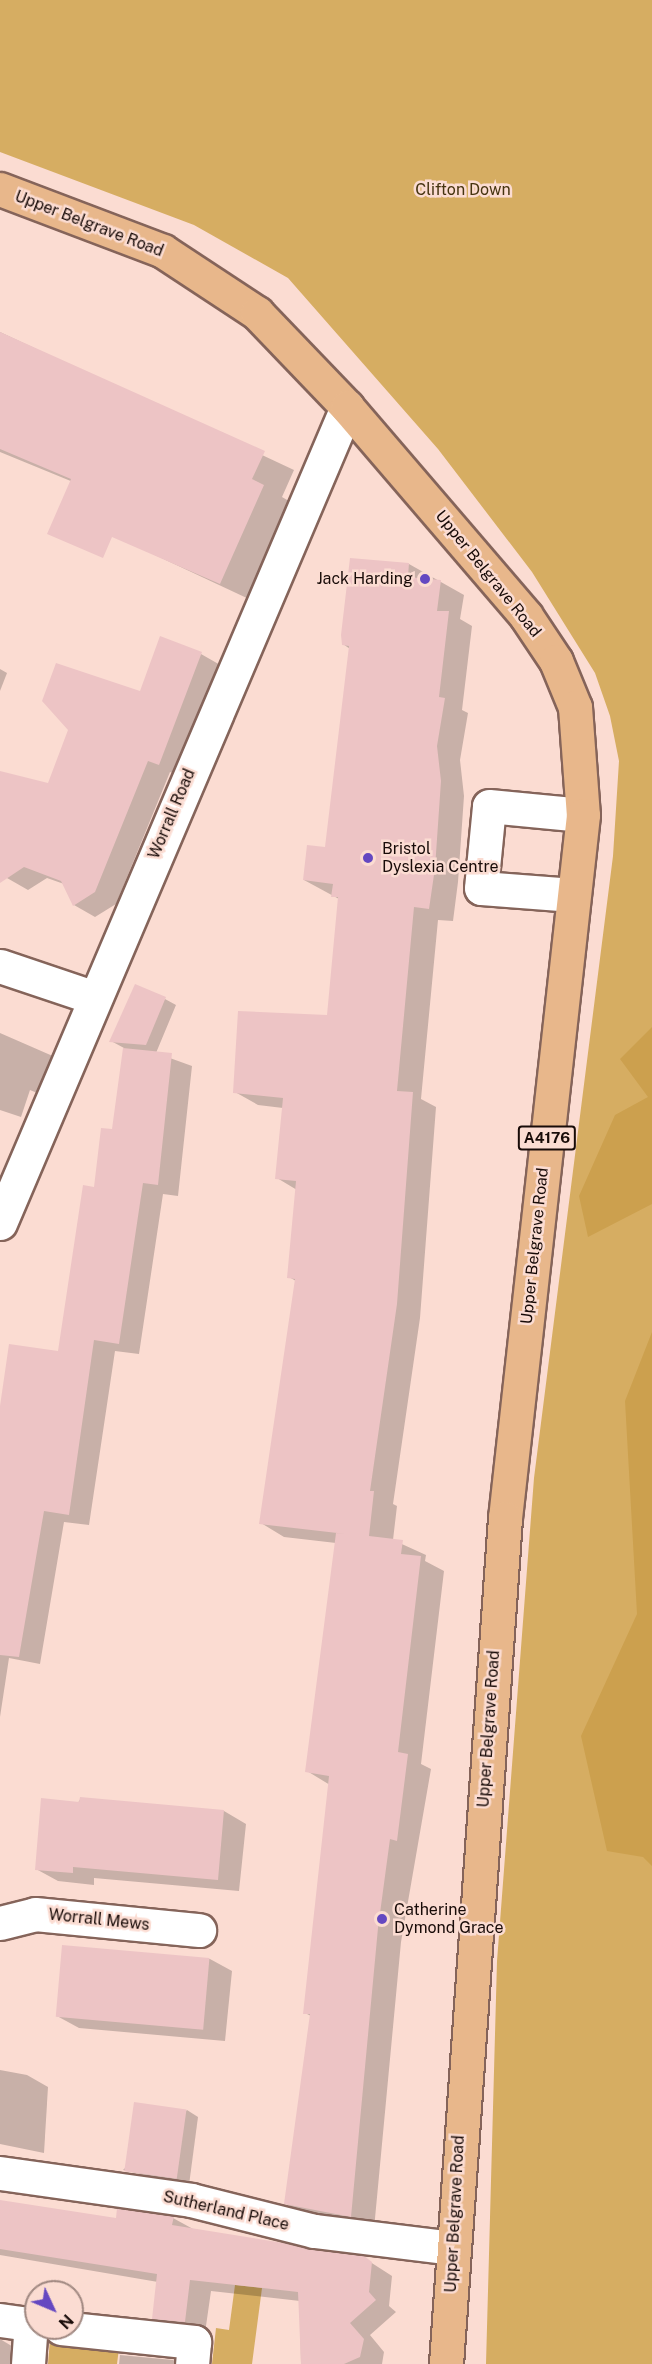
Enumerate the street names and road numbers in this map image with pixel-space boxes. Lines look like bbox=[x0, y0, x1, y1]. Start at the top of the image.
street label: Upper Belgrave Road bbox=[12, 187, 166, 261]
street label: Upper Belgrave Road bbox=[431, 507, 545, 641]
street label: Worrall Road bbox=[144, 766, 200, 862]
road number: A4176 bbox=[517, 1126, 577, 1150]
street label: Upper Belgrave Road bbox=[517, 1167, 553, 1325]
street label: Upper Belgrave Road bbox=[474, 1650, 504, 1808]
street label: Worrall Mews bbox=[48, 1905, 150, 1935]
street label: Upper Belgrave Road bbox=[441, 2135, 469, 2293]
street label: Sutherland Place bbox=[161, 2187, 291, 2235]

